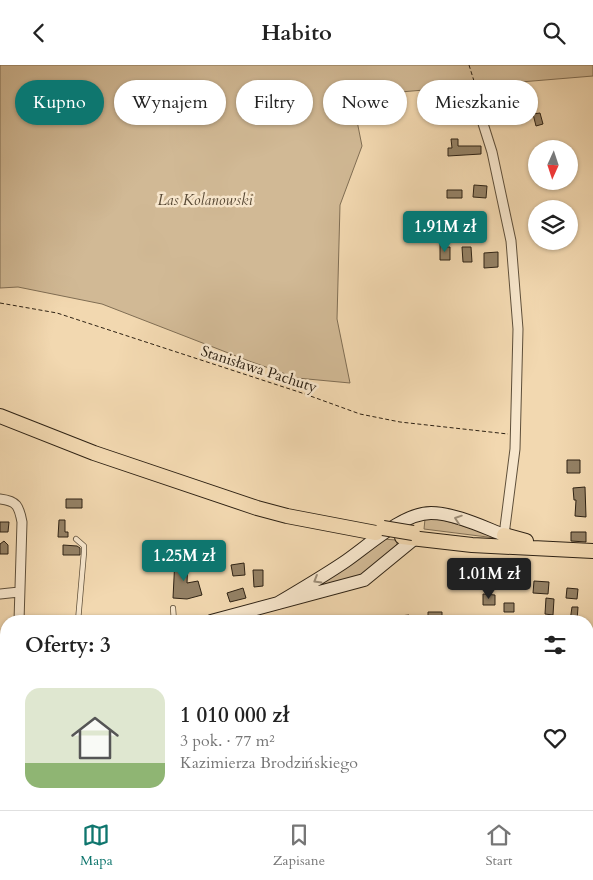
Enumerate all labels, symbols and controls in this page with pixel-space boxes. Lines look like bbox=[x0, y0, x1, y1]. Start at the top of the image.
text: Habito bbox=[261, 18, 332, 48]
icon: back bbox=[25, 19, 53, 47]
icon: search bbox=[540, 19, 568, 47]
chip: Kupno bbox=[15, 80, 104, 125]
chip: Wynajem bbox=[114, 80, 226, 125]
chip: Filtry bbox=[236, 80, 313, 125]
chip: Nowe bbox=[323, 80, 407, 125]
chip: Mieszkanie bbox=[417, 80, 538, 125]
north arrow bbox=[528, 140, 578, 190]
map controls bbox=[528, 140, 578, 250]
park label: Las Kolanowski bbox=[157, 190, 253, 210]
button: layers bbox=[528, 200, 578, 250]
pin: 1.91M zł bbox=[393, 211, 497, 253]
text: 1.91M zł bbox=[414, 216, 476, 238]
street label: Stanisława Pachuty bbox=[198, 341, 320, 397]
one-way arrow bbox=[455, 515, 463, 525]
pin: 1.25M zł bbox=[132, 539, 236, 582]
text: 1.25M zł bbox=[153, 545, 215, 567]
pin: 1.01M zł bbox=[437, 557, 541, 600]
text: 1.01M zł bbox=[458, 563, 520, 585]
one-way arrow bbox=[313, 573, 322, 583]
text: Oferty: 3 bbox=[25, 631, 111, 660]
icon: filters bbox=[541, 631, 569, 659]
text: 1 010 000 zł bbox=[180, 701, 289, 730]
icon: home bbox=[65, 708, 125, 768]
icon: heart bbox=[541, 724, 569, 752]
text: 3 pok. · 77 m² bbox=[180, 730, 275, 752]
text: Kazimierza Brodzińskiego bbox=[180, 752, 358, 774]
tab: Mapa bbox=[80, 821, 113, 870]
tab: Zapisane bbox=[273, 821, 325, 870]
tab: Start bbox=[485, 821, 513, 870]

